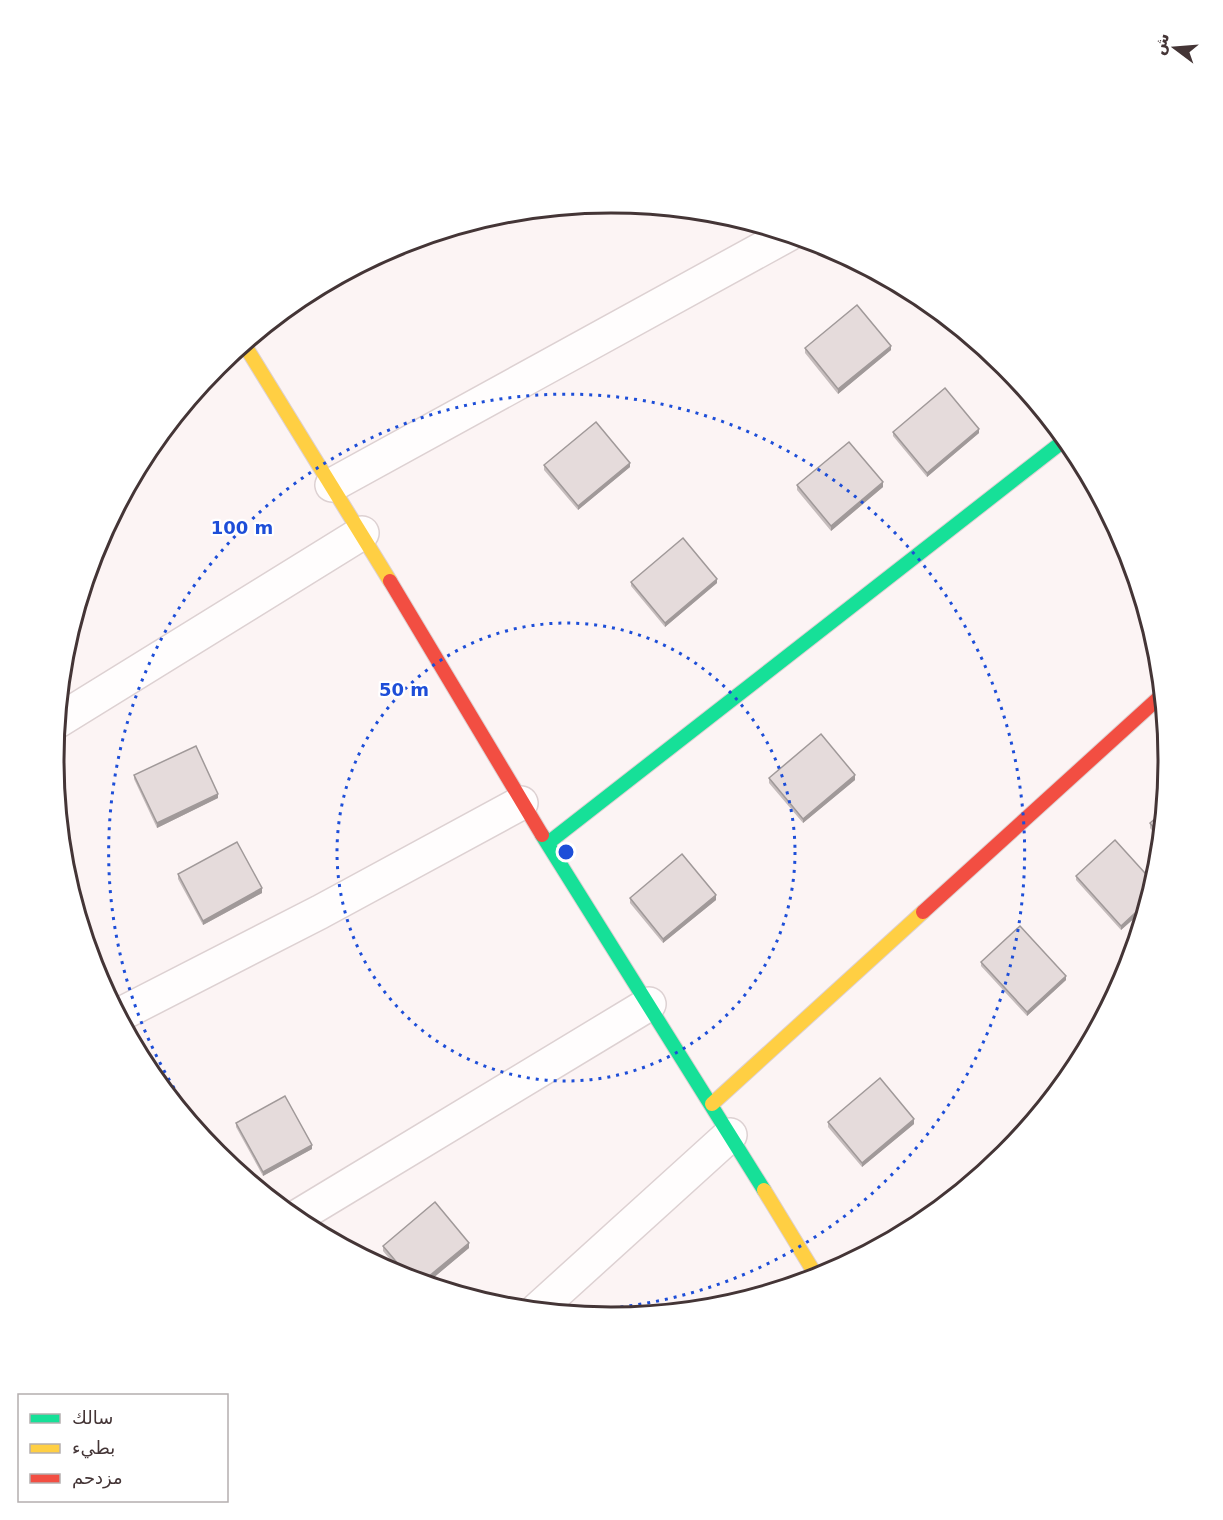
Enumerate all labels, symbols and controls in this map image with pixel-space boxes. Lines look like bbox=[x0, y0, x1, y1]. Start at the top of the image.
north arrow bbox=[1145, 18, 1205, 78]
text: ش bbox=[1149, 31, 1173, 57]
text: 100 m bbox=[211, 517, 273, 538]
text: 50 m bbox=[379, 679, 429, 700]
centre of rings bbox=[556, 842, 576, 862]
legend bbox=[18, 1394, 228, 1502]
text: سالك bbox=[72, 1407, 113, 1428]
text: بطيء bbox=[72, 1437, 115, 1459]
text: مزدحم bbox=[72, 1467, 123, 1489]

